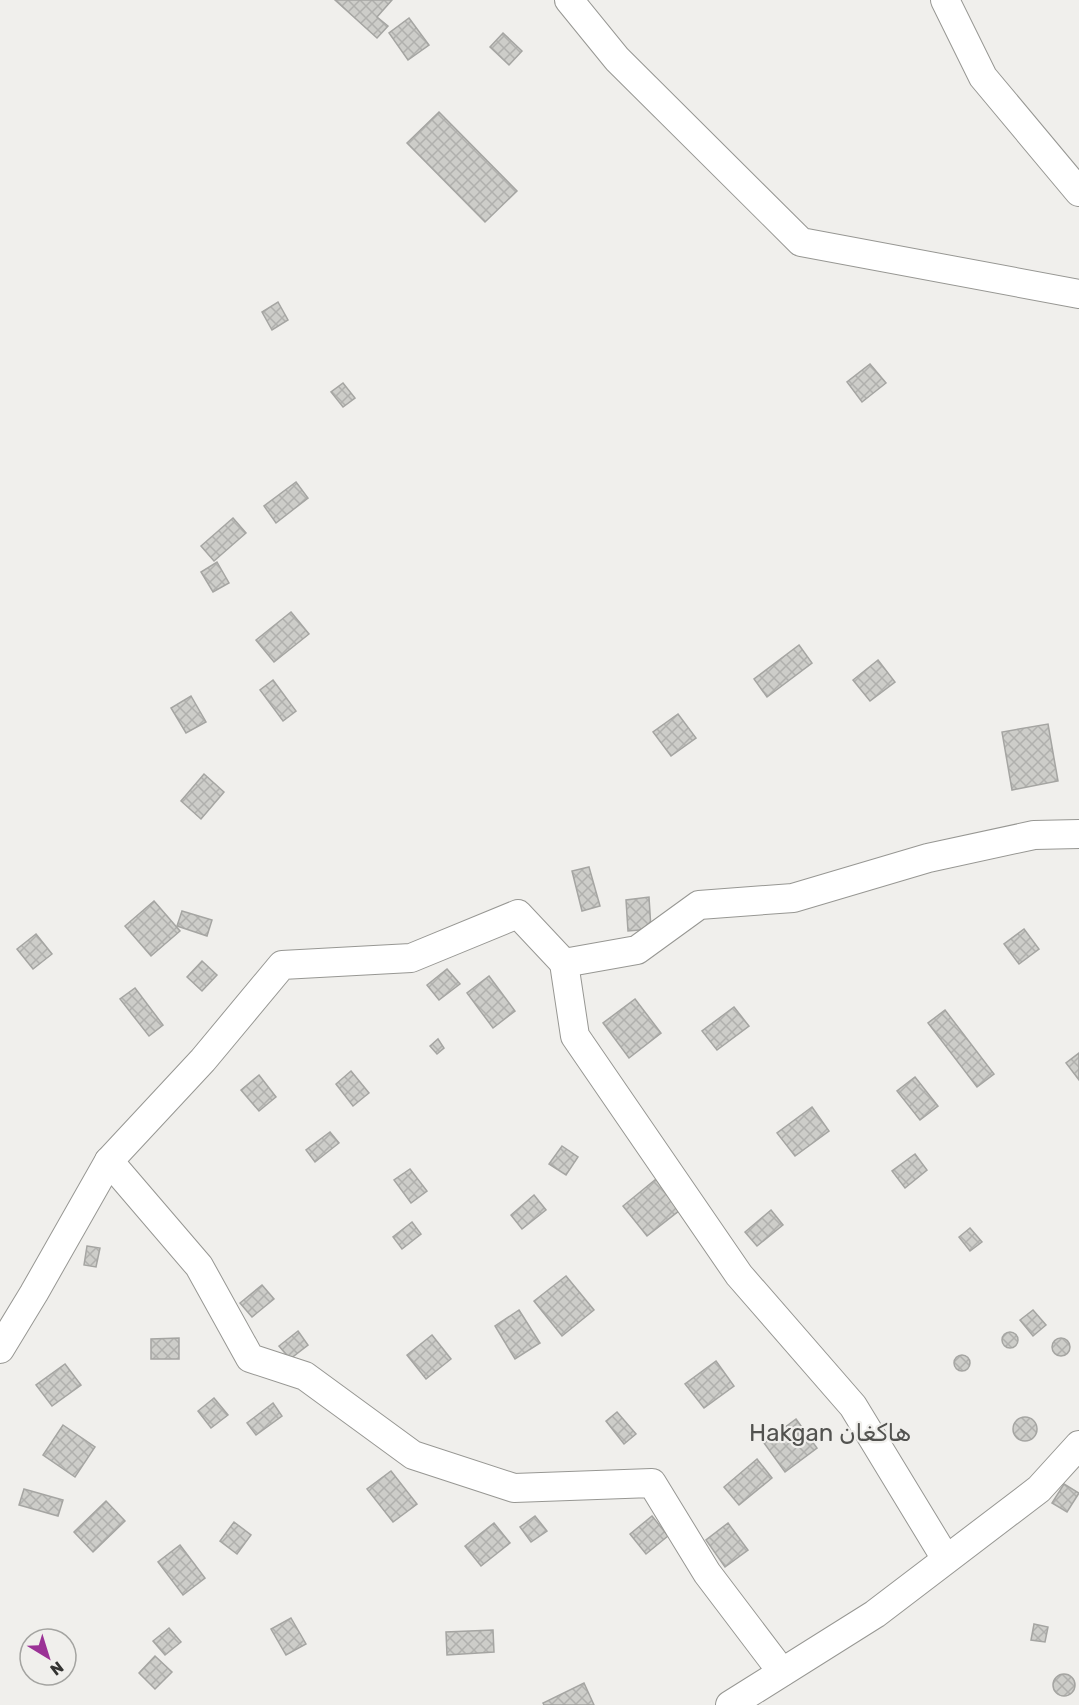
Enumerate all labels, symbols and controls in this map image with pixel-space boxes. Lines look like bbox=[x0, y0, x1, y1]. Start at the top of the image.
district label: Hakgan هاكغان bbox=[749, 1419, 911, 1447]
north arrow bbox=[18, 1627, 78, 1687]
text: N bbox=[47, 1657, 67, 1679]

